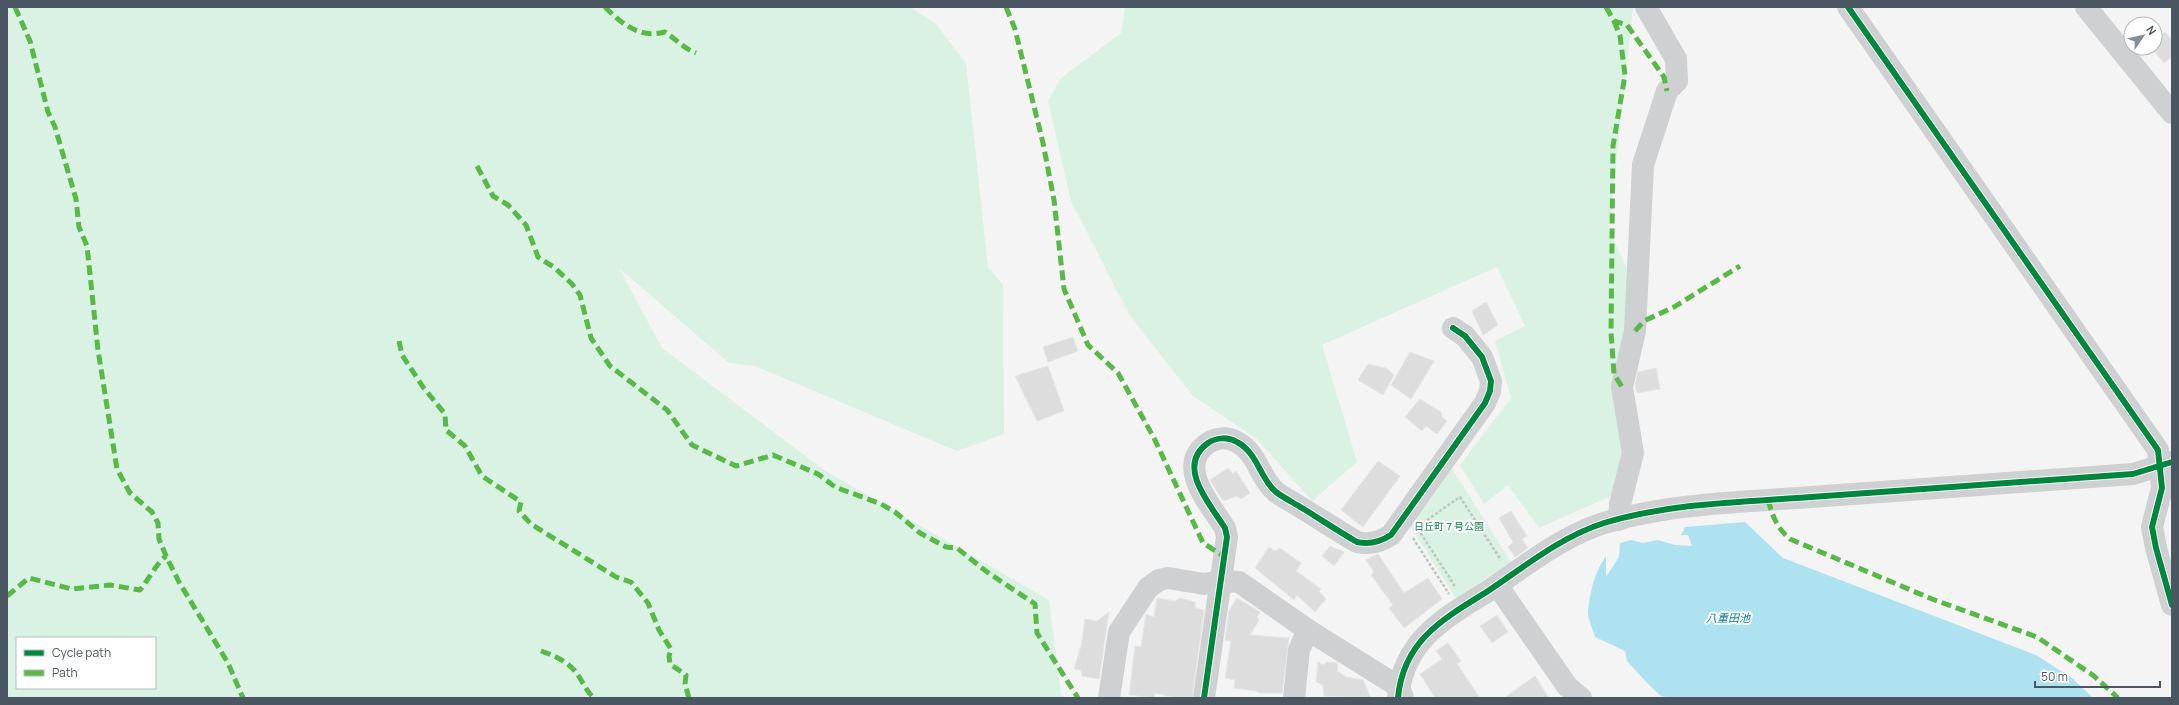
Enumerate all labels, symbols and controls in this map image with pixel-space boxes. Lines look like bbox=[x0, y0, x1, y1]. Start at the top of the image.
north arrow bbox=[2123, 16, 2163, 56]
text: N bbox=[2143, 23, 2160, 38]
park label: 日丘町７号公園 bbox=[1414, 519, 1484, 533]
water label: 八重田池 bbox=[1706, 610, 1751, 625]
legend bbox=[16, 637, 156, 689]
text: Cycle path bbox=[52, 644, 111, 661]
scale bar bbox=[2035, 663, 2160, 689]
text: Path bbox=[52, 664, 78, 681]
text: 50 m bbox=[2041, 668, 2068, 685]

